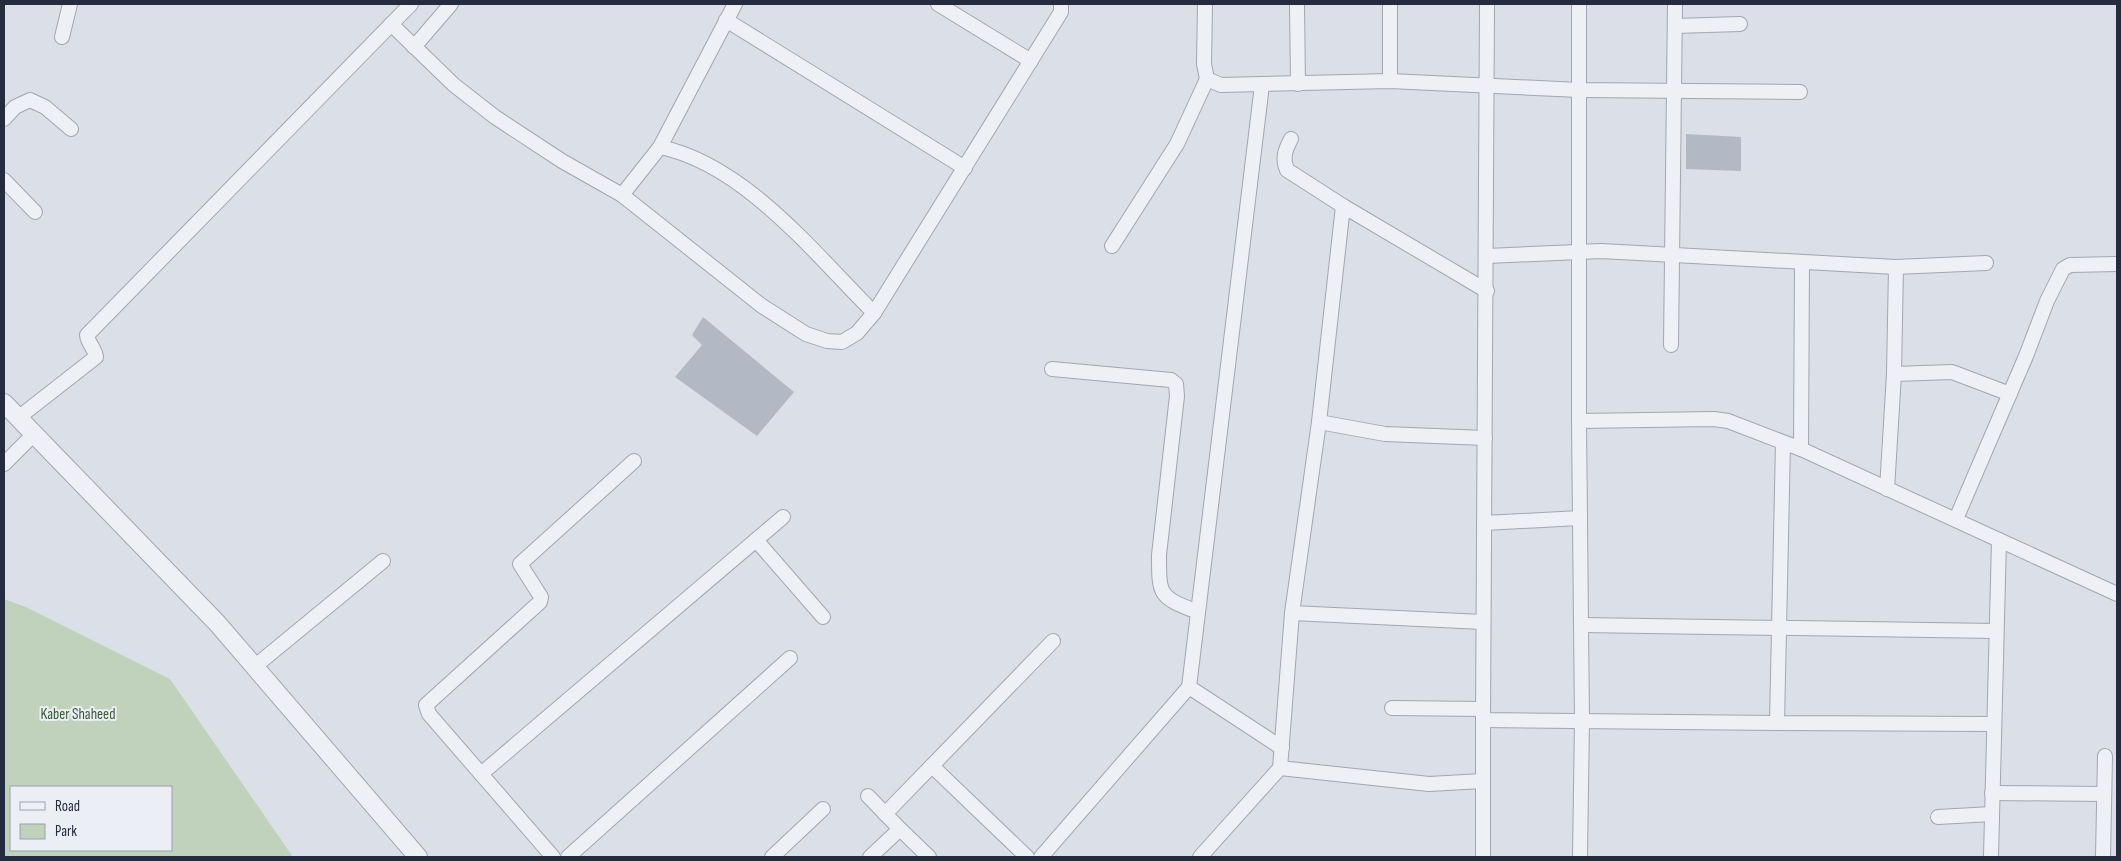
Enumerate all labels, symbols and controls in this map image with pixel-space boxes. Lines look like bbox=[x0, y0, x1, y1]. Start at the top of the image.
park label: Kaber Shaheed bbox=[41, 705, 115, 724]
legend bbox=[10, 786, 172, 851]
text: Road bbox=[55, 797, 80, 816]
text: Park bbox=[55, 822, 77, 841]

